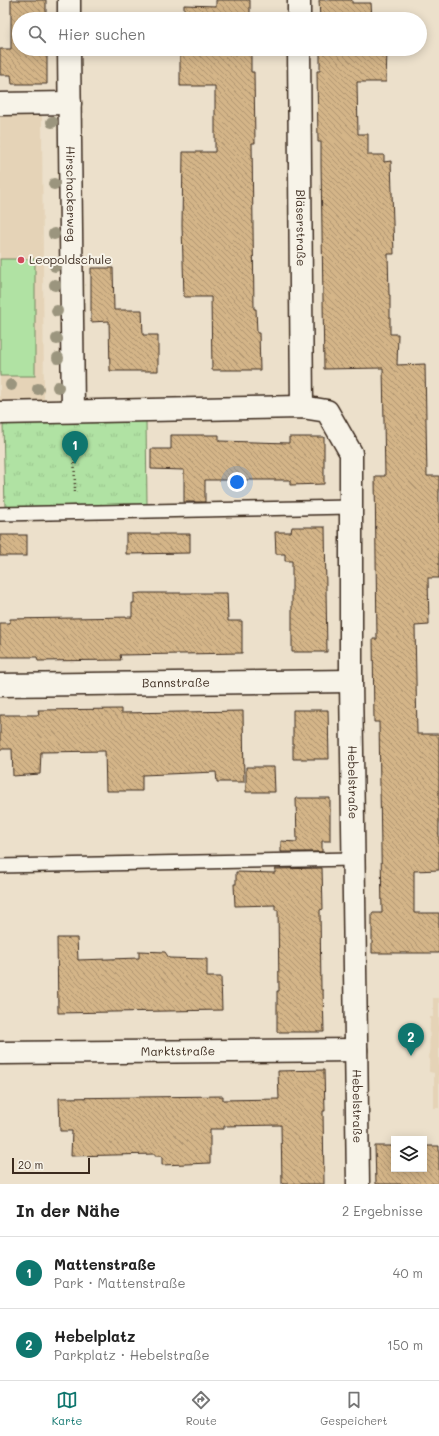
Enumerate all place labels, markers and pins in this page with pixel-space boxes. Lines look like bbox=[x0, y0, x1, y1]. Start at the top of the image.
place label: Leopoldschule bbox=[29, 251, 112, 267]
marker: Leopoldschule bbox=[16, 255, 26, 265]
pin: 1 bbox=[62, 431, 88, 464]
pin: 2 bbox=[398, 1023, 424, 1056]

